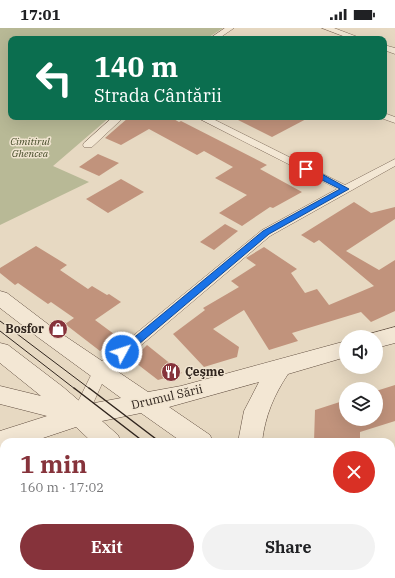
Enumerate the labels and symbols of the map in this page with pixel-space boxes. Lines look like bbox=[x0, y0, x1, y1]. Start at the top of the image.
park label: Cimitirul Ghencea bbox=[10, 135, 50, 160]
pin bbox=[289, 152, 323, 186]
shop icon: Bosfor bbox=[47, 318, 69, 340]
place label: Bosfor bbox=[5, 321, 44, 336]
position arrow bbox=[101, 331, 143, 373]
restaurant icon: Çeşme bbox=[160, 361, 182, 383]
place label: Çeşme bbox=[185, 364, 224, 379]
street label: Drumul Sării bbox=[130, 381, 204, 412]

